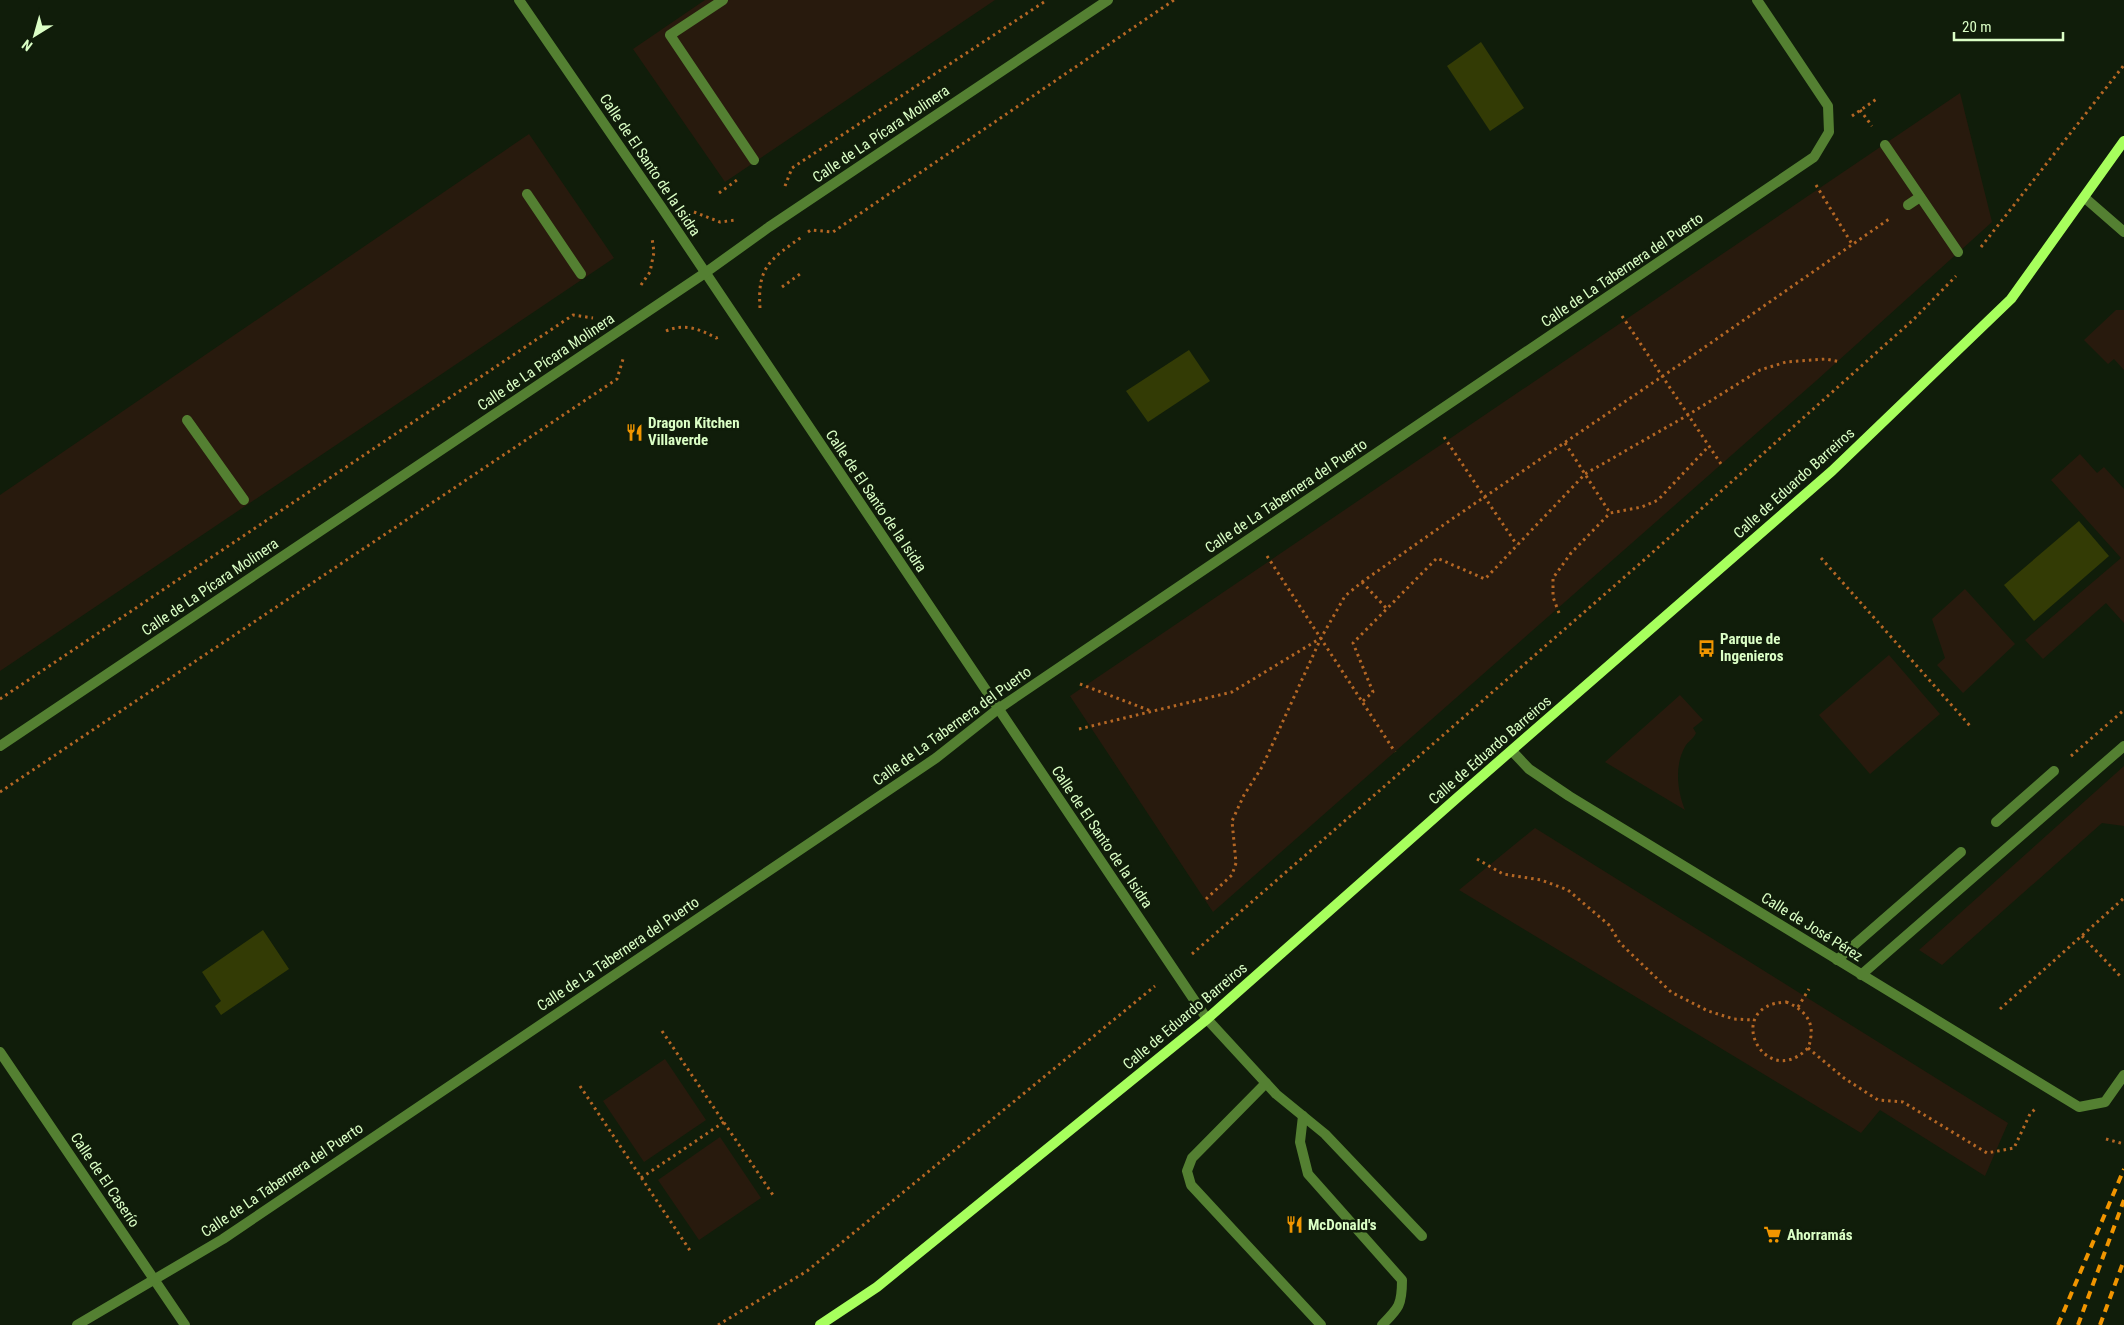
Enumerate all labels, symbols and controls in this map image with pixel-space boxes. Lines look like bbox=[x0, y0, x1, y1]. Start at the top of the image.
north arrow bbox=[10, 10, 60, 60]
scale bar bbox=[1954, 10, 2063, 42]
text: 20 m bbox=[1962, 18, 1992, 36]
text: N bbox=[19, 36, 35, 54]
street label: Calle de La Pícara Molinera bbox=[809, 81, 953, 187]
street label: Calle de El Santo de la Isidra bbox=[596, 90, 704, 240]
street label: Calle de La Tabernera del Puerto bbox=[1538, 209, 1706, 331]
street label: Calle de La Pícara Molinera bbox=[474, 309, 618, 415]
place label: Dragon Kitchen Villaverde bbox=[648, 414, 740, 449]
restaurant icon: Dragon Kitchen Villaverde bbox=[624, 422, 644, 442]
street label: Calle de Eduardo Barreiros bbox=[1730, 424, 1858, 542]
street label: Calle de El Santo de la Isidra bbox=[822, 426, 930, 576]
street label: Calle de La Tabernera del Puerto bbox=[1202, 435, 1370, 557]
street label: Calle de La Pícara Molinera bbox=[138, 534, 282, 640]
place label: Parque de Ingenieros bbox=[1720, 630, 1784, 665]
bus stop icon: Parque de Ingenieros bbox=[1696, 638, 1716, 658]
street label: Calle de La Tabernera del Puerto bbox=[869, 662, 1035, 790]
street label: Calle de Eduardo Barreiros bbox=[1425, 692, 1555, 808]
street label: Calle de El Santo de la Isidra bbox=[1048, 762, 1156, 912]
street label: Calle de José Pérez bbox=[1758, 889, 1866, 965]
street label: Calle de La Tabernera del Puerto bbox=[534, 893, 702, 1015]
street label: Calle de Eduardo Barreiros bbox=[1119, 959, 1251, 1073]
street label: Calle de La Tabernera del Puerto bbox=[198, 1119, 366, 1241]
street label: Calle de El Caserío bbox=[67, 1129, 143, 1231]
restaurant icon: McDonald's bbox=[1284, 1215, 1304, 1235]
place label: McDonald's bbox=[1308, 1216, 1377, 1234]
supermarket icon: Ahorramás bbox=[1763, 1225, 1783, 1245]
place label: Ahorramás bbox=[1787, 1226, 1853, 1244]

